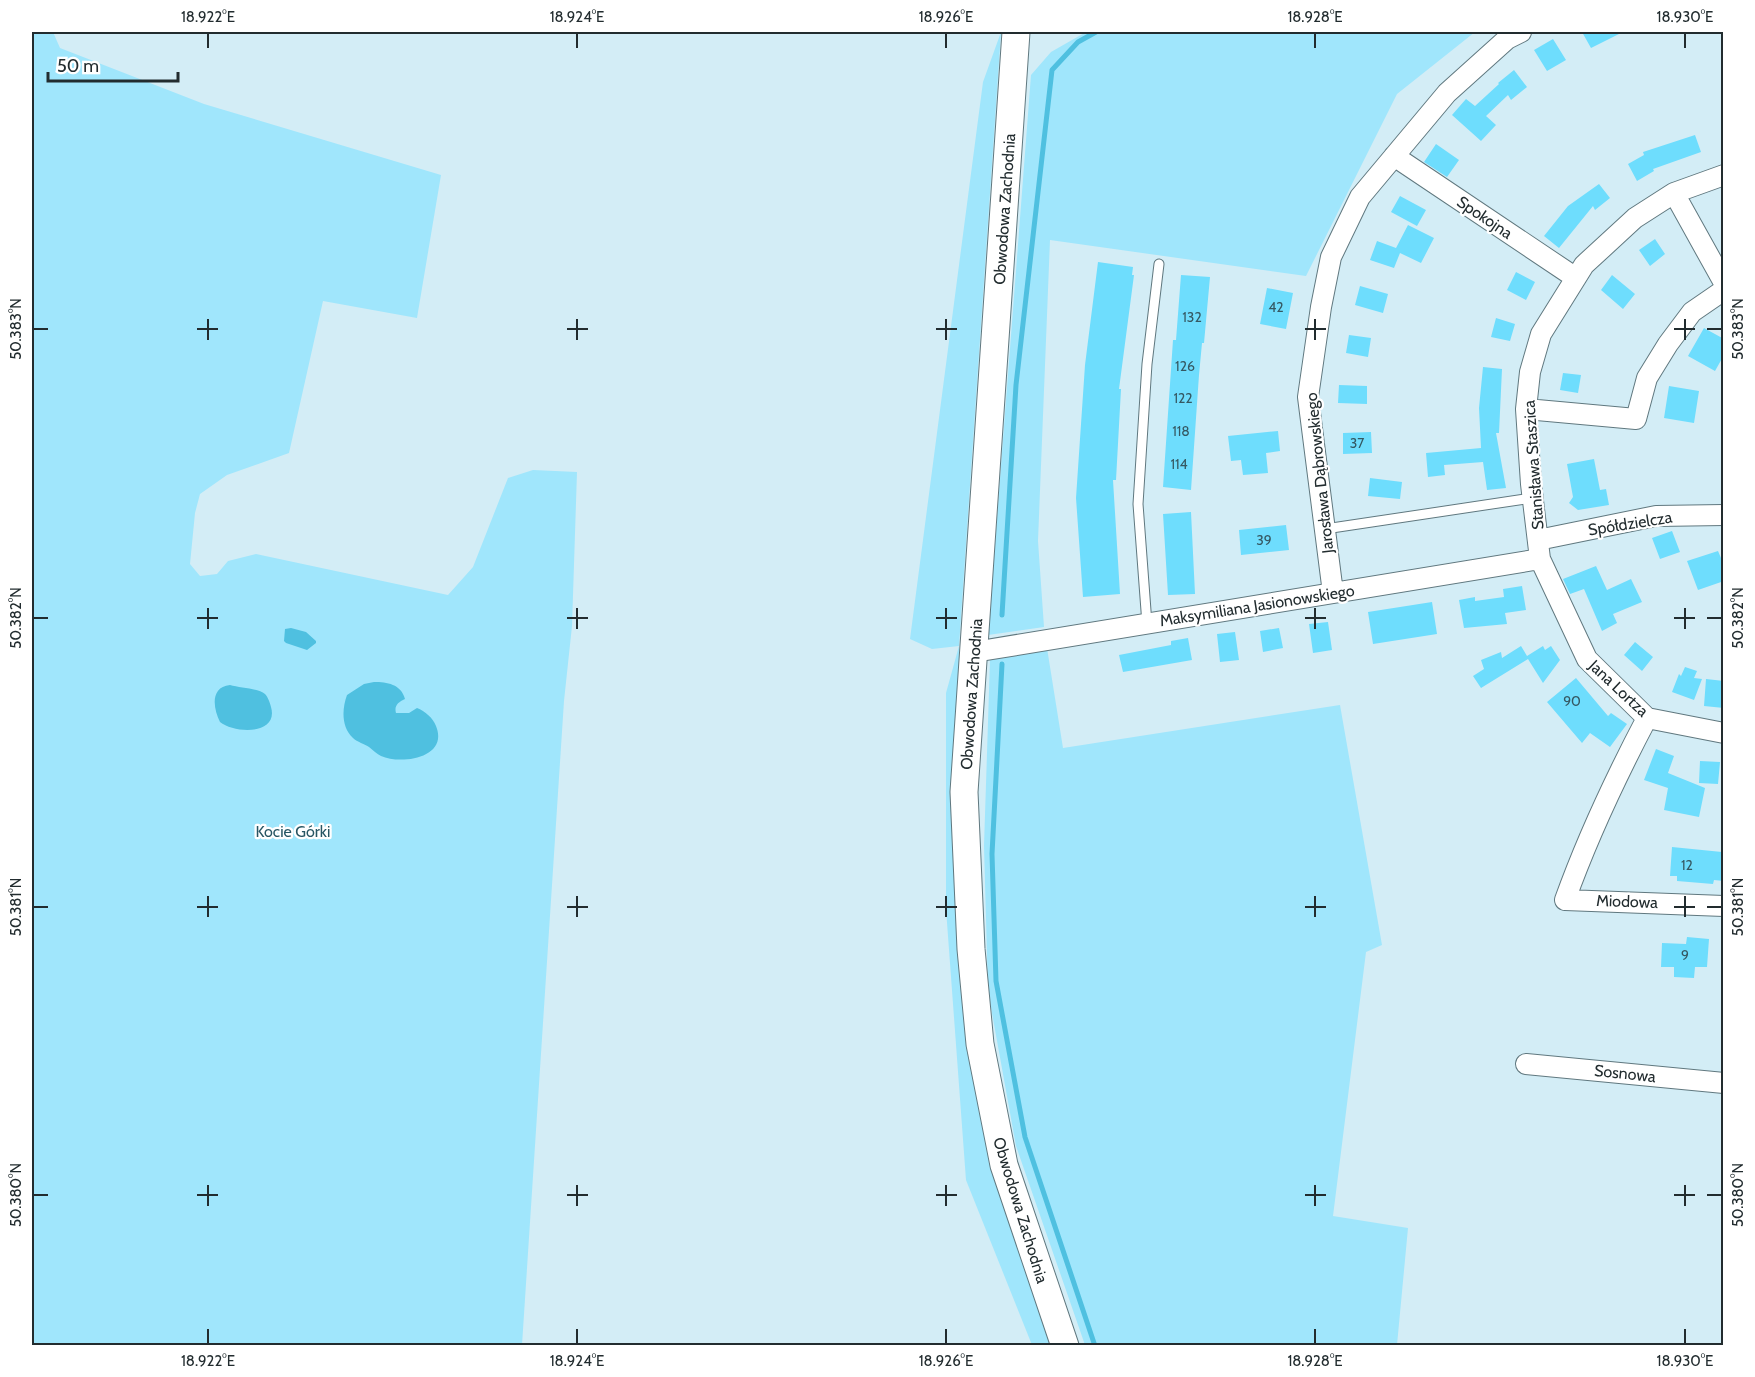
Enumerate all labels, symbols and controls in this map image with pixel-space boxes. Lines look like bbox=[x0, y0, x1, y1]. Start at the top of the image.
text: 18.922°E bbox=[181, 8, 235, 26]
text: 18.924°E bbox=[550, 8, 604, 26]
text: 18.926°E bbox=[919, 8, 973, 26]
text: 18.928°E bbox=[1287, 8, 1343, 26]
text: 18.930°E bbox=[1657, 8, 1713, 26]
scale bar bbox=[48, 45, 178, 83]
text: 50 m bbox=[57, 55, 99, 77]
street label: Obwodowa Zachodnia bbox=[990, 132, 1019, 285]
street label: Spokojna bbox=[1453, 192, 1516, 243]
text: 50.383°N bbox=[7, 298, 25, 360]
house number: 42 bbox=[1268, 298, 1284, 316]
text: 50.383°N bbox=[1729, 298, 1747, 360]
house number: 132 bbox=[1182, 308, 1202, 326]
house number: 126 bbox=[1175, 357, 1195, 375]
house number: 122 bbox=[1173, 389, 1193, 407]
street label: Jarosława Dąbrowskiego bbox=[1302, 391, 1337, 555]
street label: Stanisława Staszica bbox=[1519, 399, 1548, 530]
house number: 118 bbox=[1172, 422, 1190, 440]
house number: 37 bbox=[1350, 434, 1364, 452]
house number: 114 bbox=[1170, 455, 1188, 473]
street label: Spółdzielcza bbox=[1587, 507, 1674, 540]
house number: 39 bbox=[1256, 531, 1272, 549]
street label: Maksymiliana Jasionowskiego bbox=[1158, 581, 1356, 630]
text: 50.382°N bbox=[7, 587, 25, 649]
text: 50.382°N bbox=[1729, 587, 1747, 649]
street label: Obwodowa Zachodnia bbox=[957, 617, 986, 770]
street label: Jana Lortza bbox=[1584, 655, 1652, 721]
house number: 90 bbox=[1563, 692, 1581, 710]
park label: Kocie Górki bbox=[256, 822, 330, 841]
house number: 12 bbox=[1681, 856, 1693, 874]
text: 50.381°N bbox=[7, 878, 25, 936]
text: 50.381°N bbox=[1729, 878, 1747, 936]
street label: Miodowa bbox=[1596, 891, 1659, 912]
house number: 9 bbox=[1681, 946, 1689, 964]
street label: Sosnowa bbox=[1593, 1061, 1657, 1086]
street label: Obwodowa Zachodnia bbox=[989, 1135, 1052, 1286]
text: 50.380°N bbox=[7, 1163, 25, 1227]
text: 50.380°N bbox=[1729, 1163, 1747, 1227]
text: 18.922°E bbox=[181, 1352, 235, 1370]
text: 18.924°E bbox=[550, 1352, 604, 1370]
text: 18.926°E bbox=[919, 1352, 973, 1370]
text: 18.928°E bbox=[1287, 1352, 1343, 1370]
text: 18.930°E bbox=[1657, 1352, 1713, 1370]

